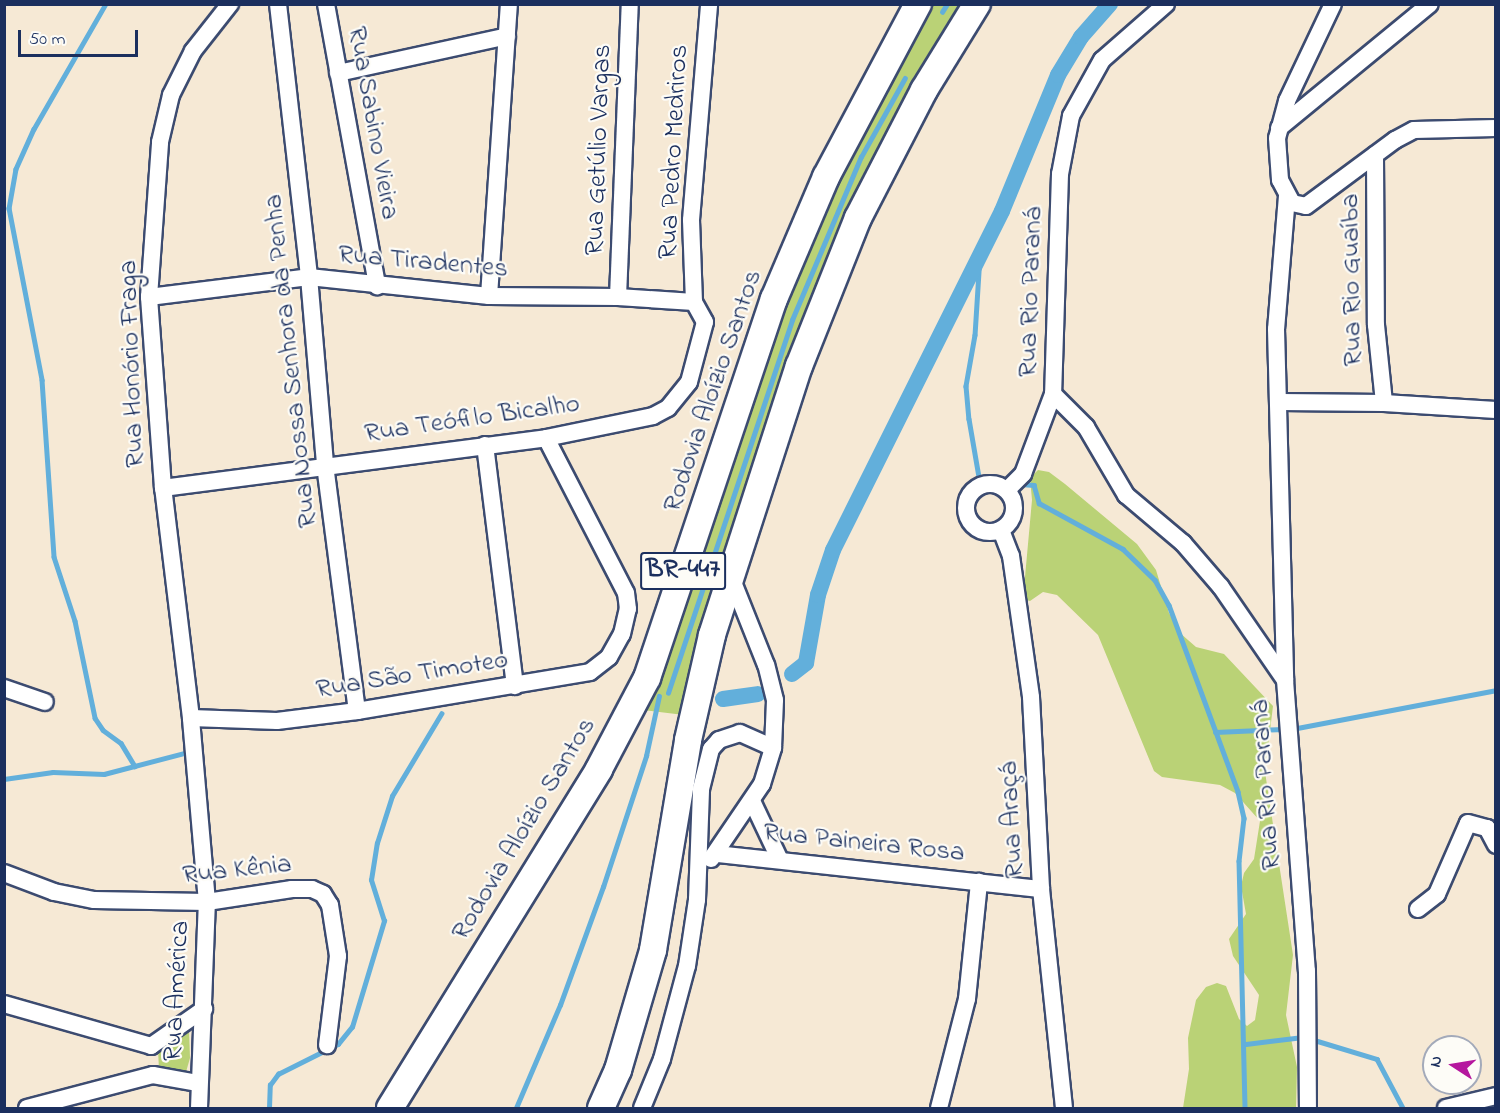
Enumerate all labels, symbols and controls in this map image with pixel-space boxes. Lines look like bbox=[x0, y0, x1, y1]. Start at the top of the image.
scale bar bbox=[21, 18, 141, 56]
street label: Rua Sabino Vieira bbox=[340, 24, 406, 222]
text: 50 m bbox=[29, 27, 66, 53]
street label: Rua Getúlio Vargas bbox=[579, 44, 619, 256]
street label: Rua Pedro Medriros bbox=[652, 44, 696, 260]
street label: Rua Nossa Senhora da Penha bbox=[257, 193, 325, 529]
street label: Rua Rio Guaíba bbox=[1334, 193, 1370, 367]
street label: Rua Rio Paraná bbox=[1012, 206, 1050, 378]
street label: Rua Tiradentes bbox=[337, 238, 509, 286]
street label: Rua Honório Fraga bbox=[112, 260, 152, 468]
street label: Rodovia Aloízio Santos bbox=[656, 266, 770, 516]
street label: Rua Teófilo Bicalho bbox=[362, 388, 582, 450]
road number: BR-447 bbox=[640, 548, 726, 594]
street label: Rua São Timoteo bbox=[314, 644, 510, 706]
street label: Rua Rio Paraná bbox=[1244, 699, 1288, 871]
street label: Rodovia Aloízio Santos bbox=[445, 712, 603, 946]
street label: Rua Araçá bbox=[993, 761, 1031, 879]
street label: Rua Paineira Rosa bbox=[762, 816, 966, 870]
street label: Rua Kênia bbox=[181, 848, 293, 892]
street label: Rua América bbox=[157, 920, 197, 1062]
north arrow bbox=[1422, 1035, 1482, 1095]
text: N bbox=[1423, 1054, 1449, 1069]

